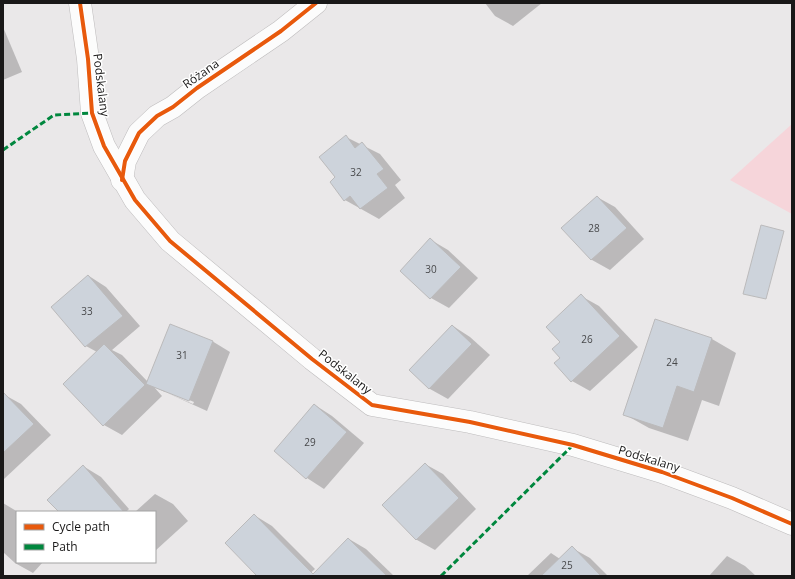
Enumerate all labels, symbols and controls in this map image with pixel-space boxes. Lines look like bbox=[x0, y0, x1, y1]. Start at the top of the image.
street label: Podskalany bbox=[89, 52, 114, 118]
street label: Różana bbox=[179, 55, 222, 92]
house number: 32 bbox=[350, 165, 362, 179]
house number: 28 bbox=[588, 221, 600, 235]
house number: 30 bbox=[425, 262, 437, 276]
house number: 33 bbox=[81, 304, 93, 318]
house number: 26 bbox=[581, 332, 593, 346]
street label: Podskalany bbox=[315, 345, 376, 398]
house number: 31 bbox=[176, 348, 188, 362]
house number: 24 bbox=[666, 355, 678, 369]
house number: 29 bbox=[304, 435, 316, 449]
street label: Podskalany bbox=[616, 441, 683, 476]
legend bbox=[16, 511, 156, 563]
text: Cycle path bbox=[52, 518, 110, 535]
text: Path bbox=[52, 538, 78, 555]
house number: 25 bbox=[561, 558, 573, 572]

